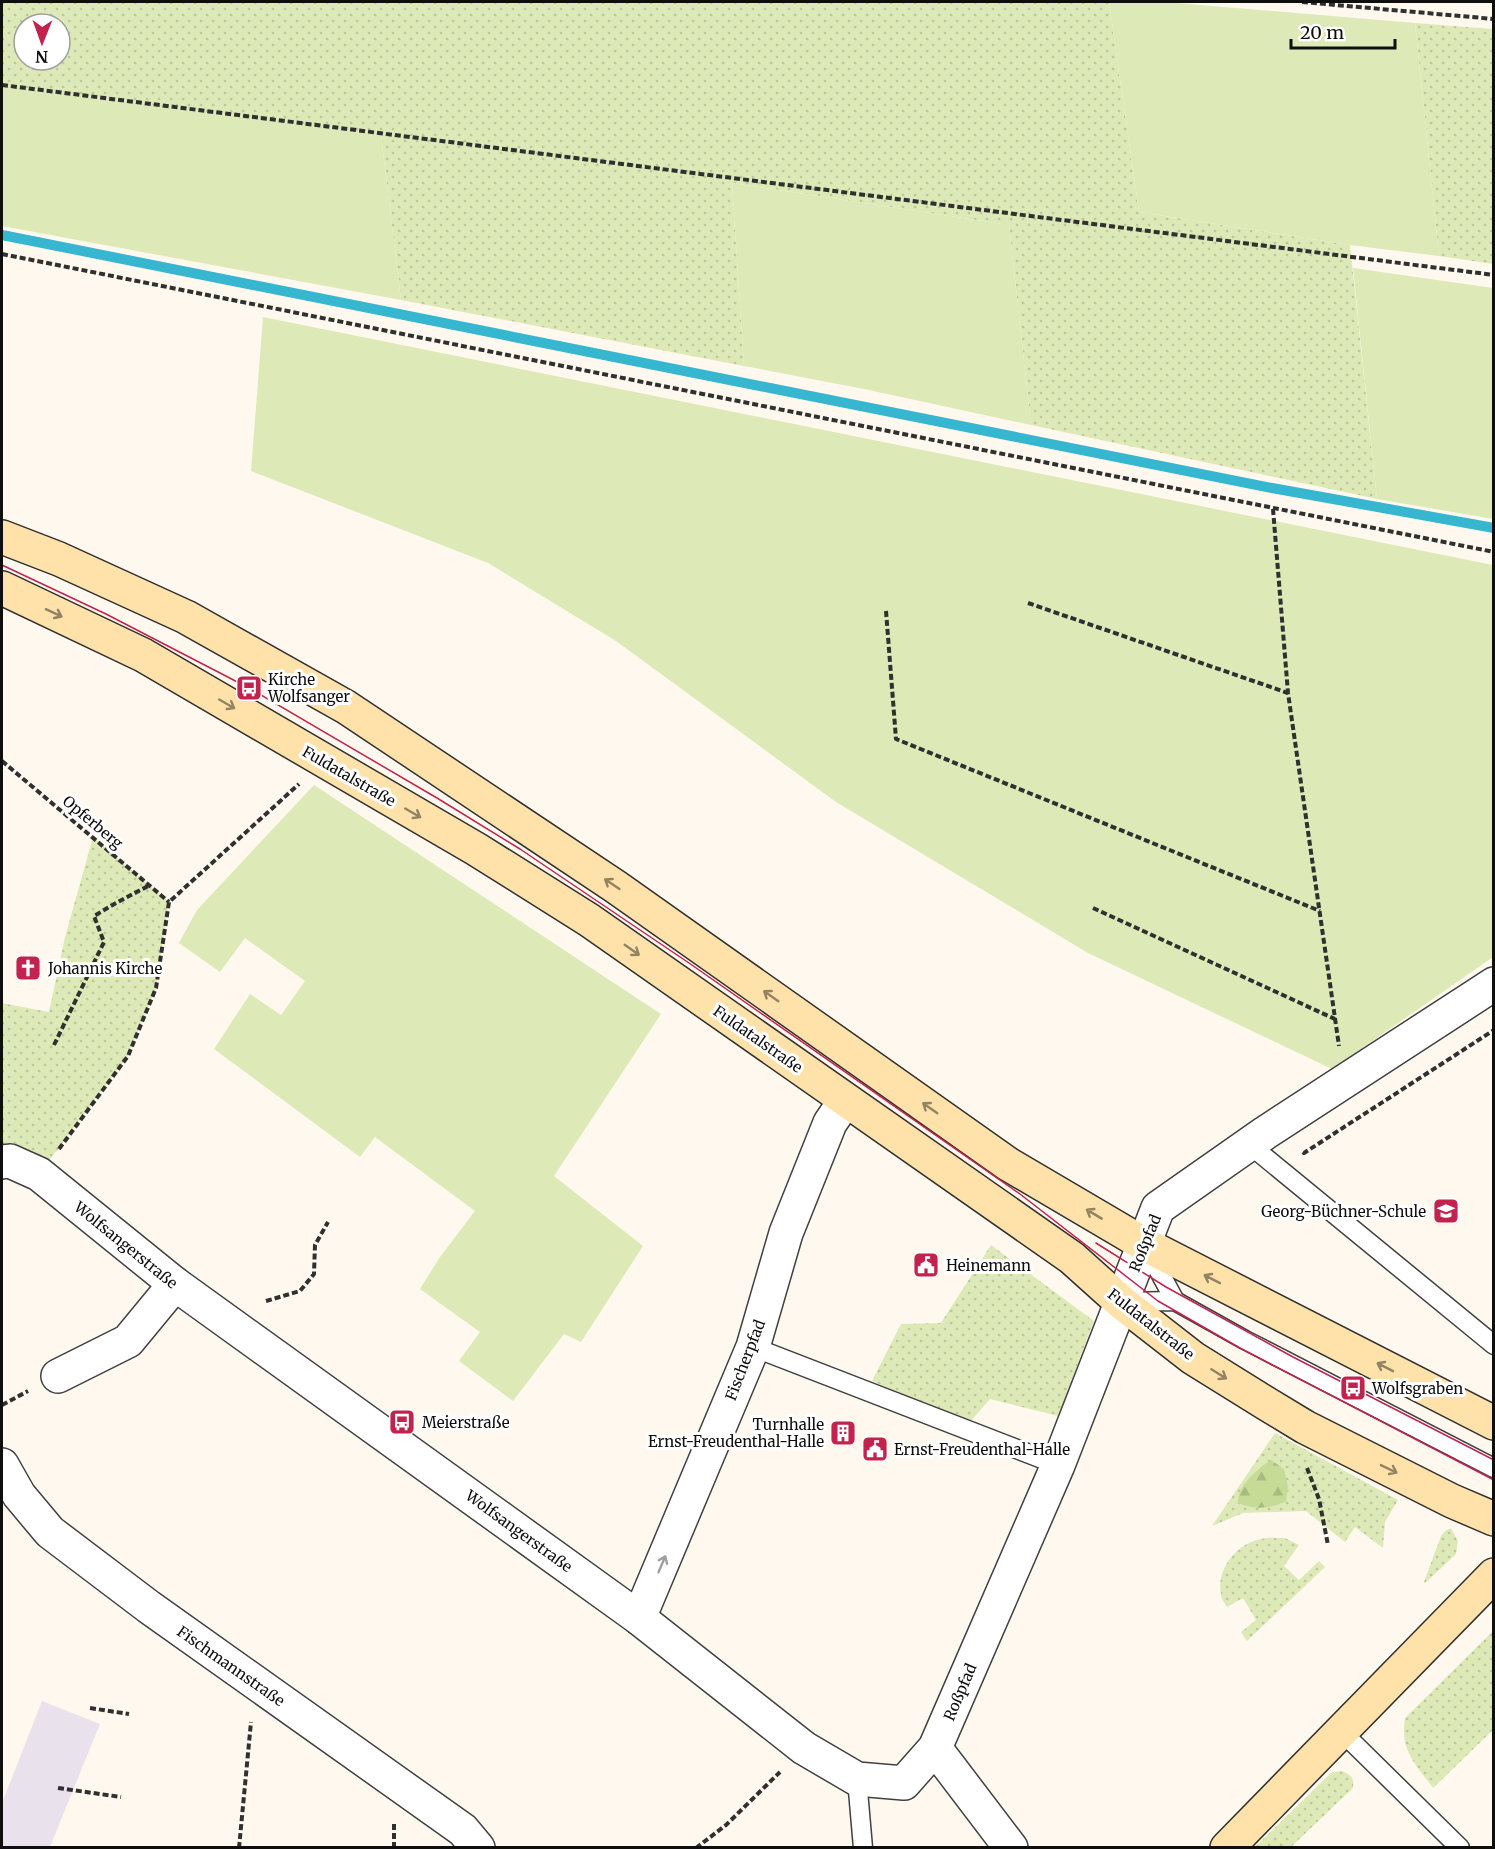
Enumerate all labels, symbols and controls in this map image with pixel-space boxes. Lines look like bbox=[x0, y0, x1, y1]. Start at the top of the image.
north arrow bbox=[12, 12, 72, 72]
scale bar bbox=[1291, 12, 1394, 50]
text: 20 m bbox=[1300, 21, 1344, 44]
text: N bbox=[35, 47, 48, 67]
one-way arrow bbox=[45, 608, 63, 620]
place label: Kirche Wolfsanger bbox=[267, 670, 350, 706]
bus stop icon: Kirche Wolfsanger bbox=[234, 673, 264, 703]
one-way arrow bbox=[218, 698, 235, 710]
street label: Fuldatalstraße bbox=[299, 742, 399, 810]
street label: Opferberg bbox=[59, 791, 127, 853]
one-way arrow bbox=[404, 807, 421, 819]
one-way arrow bbox=[604, 878, 620, 890]
one-way arrow bbox=[623, 944, 639, 956]
church icon: Johannis Kirche bbox=[13, 953, 43, 983]
place label: Johannis Kirche bbox=[47, 959, 163, 978]
one-way arrow bbox=[764, 990, 780, 1002]
street label: Fuldatalstraße bbox=[710, 1001, 806, 1077]
one-way arrow bbox=[923, 1102, 939, 1114]
school or university icon: Georg-Büchner-Schule bbox=[1431, 1196, 1461, 1226]
street label: Wolfsangerstraße bbox=[70, 1197, 182, 1293]
place label: Georg-Büchner-Schule bbox=[1261, 1202, 1426, 1221]
one-way arrow bbox=[1086, 1208, 1103, 1220]
street label: Roßpfad bbox=[1125, 1211, 1165, 1275]
public building icon: Heinemann bbox=[911, 1250, 941, 1280]
place label: Heinemann bbox=[946, 1256, 1031, 1275]
one-way arrow bbox=[1203, 1272, 1221, 1284]
street label: Fuldatalstraße bbox=[1104, 1284, 1198, 1364]
street label: Fischerpfad bbox=[721, 1317, 769, 1403]
one-way arrow bbox=[1377, 1361, 1395, 1373]
one-way arrow bbox=[1210, 1369, 1227, 1381]
bus stop icon: Wolfsgraben bbox=[1338, 1373, 1368, 1403]
place label: Wolfsgraben bbox=[1371, 1379, 1463, 1398]
bus stop icon: Meierstraße bbox=[387, 1407, 417, 1437]
place label: Meierstraße bbox=[422, 1413, 510, 1432]
place label: Turnhalle Ernst‐Freudenthal‐Halle bbox=[648, 1415, 824, 1451]
building icon: Turnhalle Ernst‐Freudenthal‐Halle bbox=[828, 1418, 858, 1448]
public building icon: Ernst-Freudenthal-Halle bbox=[860, 1434, 890, 1464]
place label: Ernst-Freudenthal-Halle bbox=[894, 1440, 1070, 1459]
one-way arrow bbox=[1380, 1463, 1397, 1475]
street label: Wolfsangerstraße bbox=[461, 1485, 576, 1576]
one-way arrow bbox=[657, 1555, 668, 1573]
street label: Fischmannstraße bbox=[174, 1622, 289, 1710]
street label: Roßpfad bbox=[939, 1661, 981, 1723]

